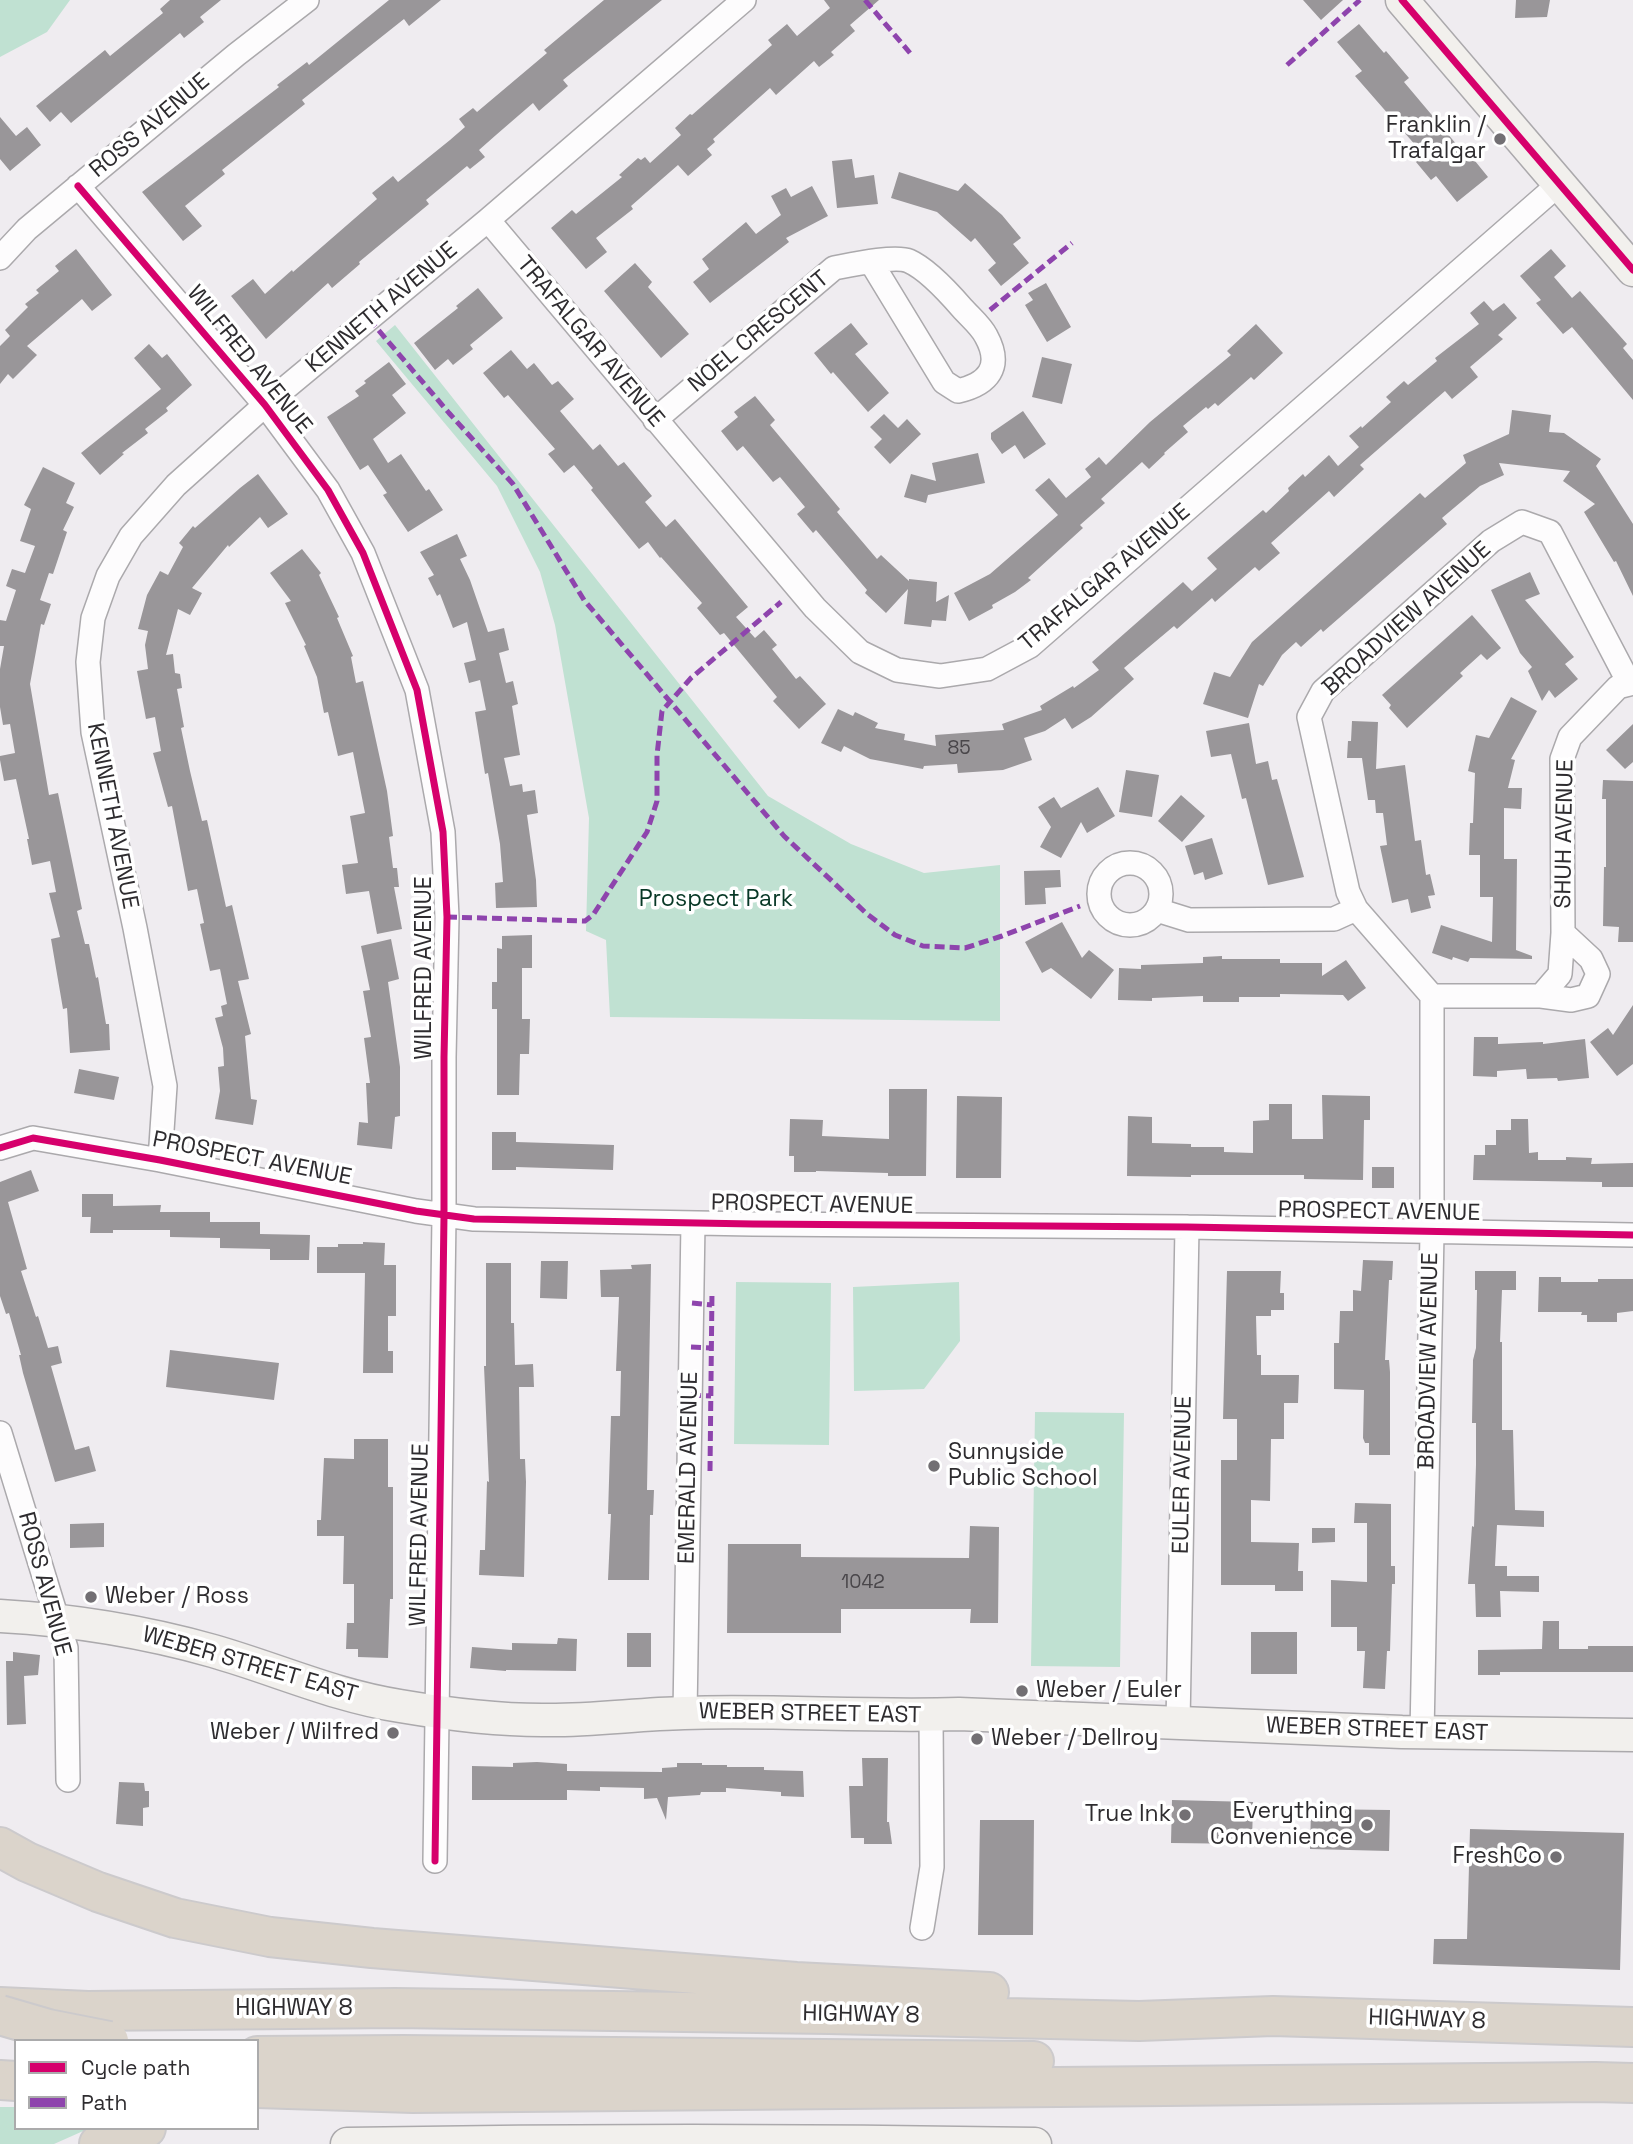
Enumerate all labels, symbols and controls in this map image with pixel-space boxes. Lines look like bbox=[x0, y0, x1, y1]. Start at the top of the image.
street label: ROSS AVENUE bbox=[84, 68, 216, 184]
place label: Franklin / Trafalgar bbox=[1386, 112, 1486, 166]
marker: Franklin / Trafalgar bbox=[1492, 131, 1508, 147]
street label: KENNETH AVENUE bbox=[301, 237, 463, 379]
street label: TRAFALGAR AVENUE bbox=[510, 251, 670, 433]
street label: NOEL CRESCENT bbox=[683, 265, 835, 399]
street label: WILFRED AVENUE bbox=[181, 280, 317, 440]
street label: TRAFALGAR AVENUE bbox=[1014, 498, 1196, 658]
street label: BROADVIEW AVENUE bbox=[1317, 536, 1497, 702]
street label: KENNETH AVENUE bbox=[80, 721, 144, 911]
house number: 85 bbox=[947, 738, 971, 760]
street label: SHUH AVENUE bbox=[1550, 759, 1580, 909]
street label: WILFRED AVENUE bbox=[411, 876, 439, 1060]
park label: Prospect Park bbox=[639, 886, 793, 914]
street label: PROSPECT AVENUE bbox=[150, 1126, 354, 1192]
street label: PROSPECT AVENUE bbox=[711, 1189, 913, 1221]
street label: PROSPECT AVENUE bbox=[1278, 1196, 1480, 1228]
street label: BROADVIEW AVENUE bbox=[1413, 1252, 1445, 1470]
street label: EMERALD AVENUE bbox=[674, 1372, 704, 1564]
street label: EULER AVENUE bbox=[1168, 1396, 1198, 1554]
place label: Sunnyside Public School bbox=[948, 1439, 1098, 1493]
street label: WILFRED AVENUE bbox=[405, 1443, 435, 1627]
marker: Sunnyside Public School bbox=[926, 1458, 942, 1474]
street label: ROSS AVENUE bbox=[12, 1509, 76, 1659]
house number: 1042 bbox=[841, 1572, 885, 1594]
place label: Weber / Ross bbox=[105, 1583, 249, 1611]
marker: Weber / Ross bbox=[83, 1589, 99, 1605]
street label: WEBER STREET EAST bbox=[139, 1621, 361, 1709]
place label: Weber / Euler bbox=[1036, 1677, 1182, 1705]
marker: Weber / Euler bbox=[1014, 1683, 1030, 1699]
street label: WEBER STREET EAST bbox=[698, 1698, 922, 1730]
street label: WEBER STREET EAST bbox=[1265, 1712, 1489, 1748]
place label: Weber / Wilfred bbox=[210, 1719, 379, 1747]
marker: Weber / Wilfred bbox=[385, 1725, 401, 1741]
place label: Weber / Dellroy bbox=[991, 1725, 1159, 1753]
marker: Weber / Dellroy bbox=[969, 1731, 985, 1747]
place label: Everything Convenience bbox=[1210, 1798, 1353, 1852]
place label: True Ink bbox=[1085, 1801, 1171, 1829]
marker: True Ink bbox=[1177, 1807, 1193, 1823]
marker: Everything Convenience bbox=[1359, 1817, 1375, 1833]
place label: FreshCo bbox=[1453, 1843, 1542, 1871]
marker: FreshCo bbox=[1548, 1849, 1564, 1865]
street label: HIGHWAY 8 bbox=[235, 1995, 353, 2023]
street label: HIGHWAY 8 bbox=[802, 2000, 920, 2030]
street label: HIGHWAY 8 bbox=[1368, 2004, 1486, 2036]
legend bbox=[14, 2039, 259, 2130]
text: Cycle path bbox=[81, 2054, 190, 2081]
text: Path bbox=[81, 2089, 127, 2116]

